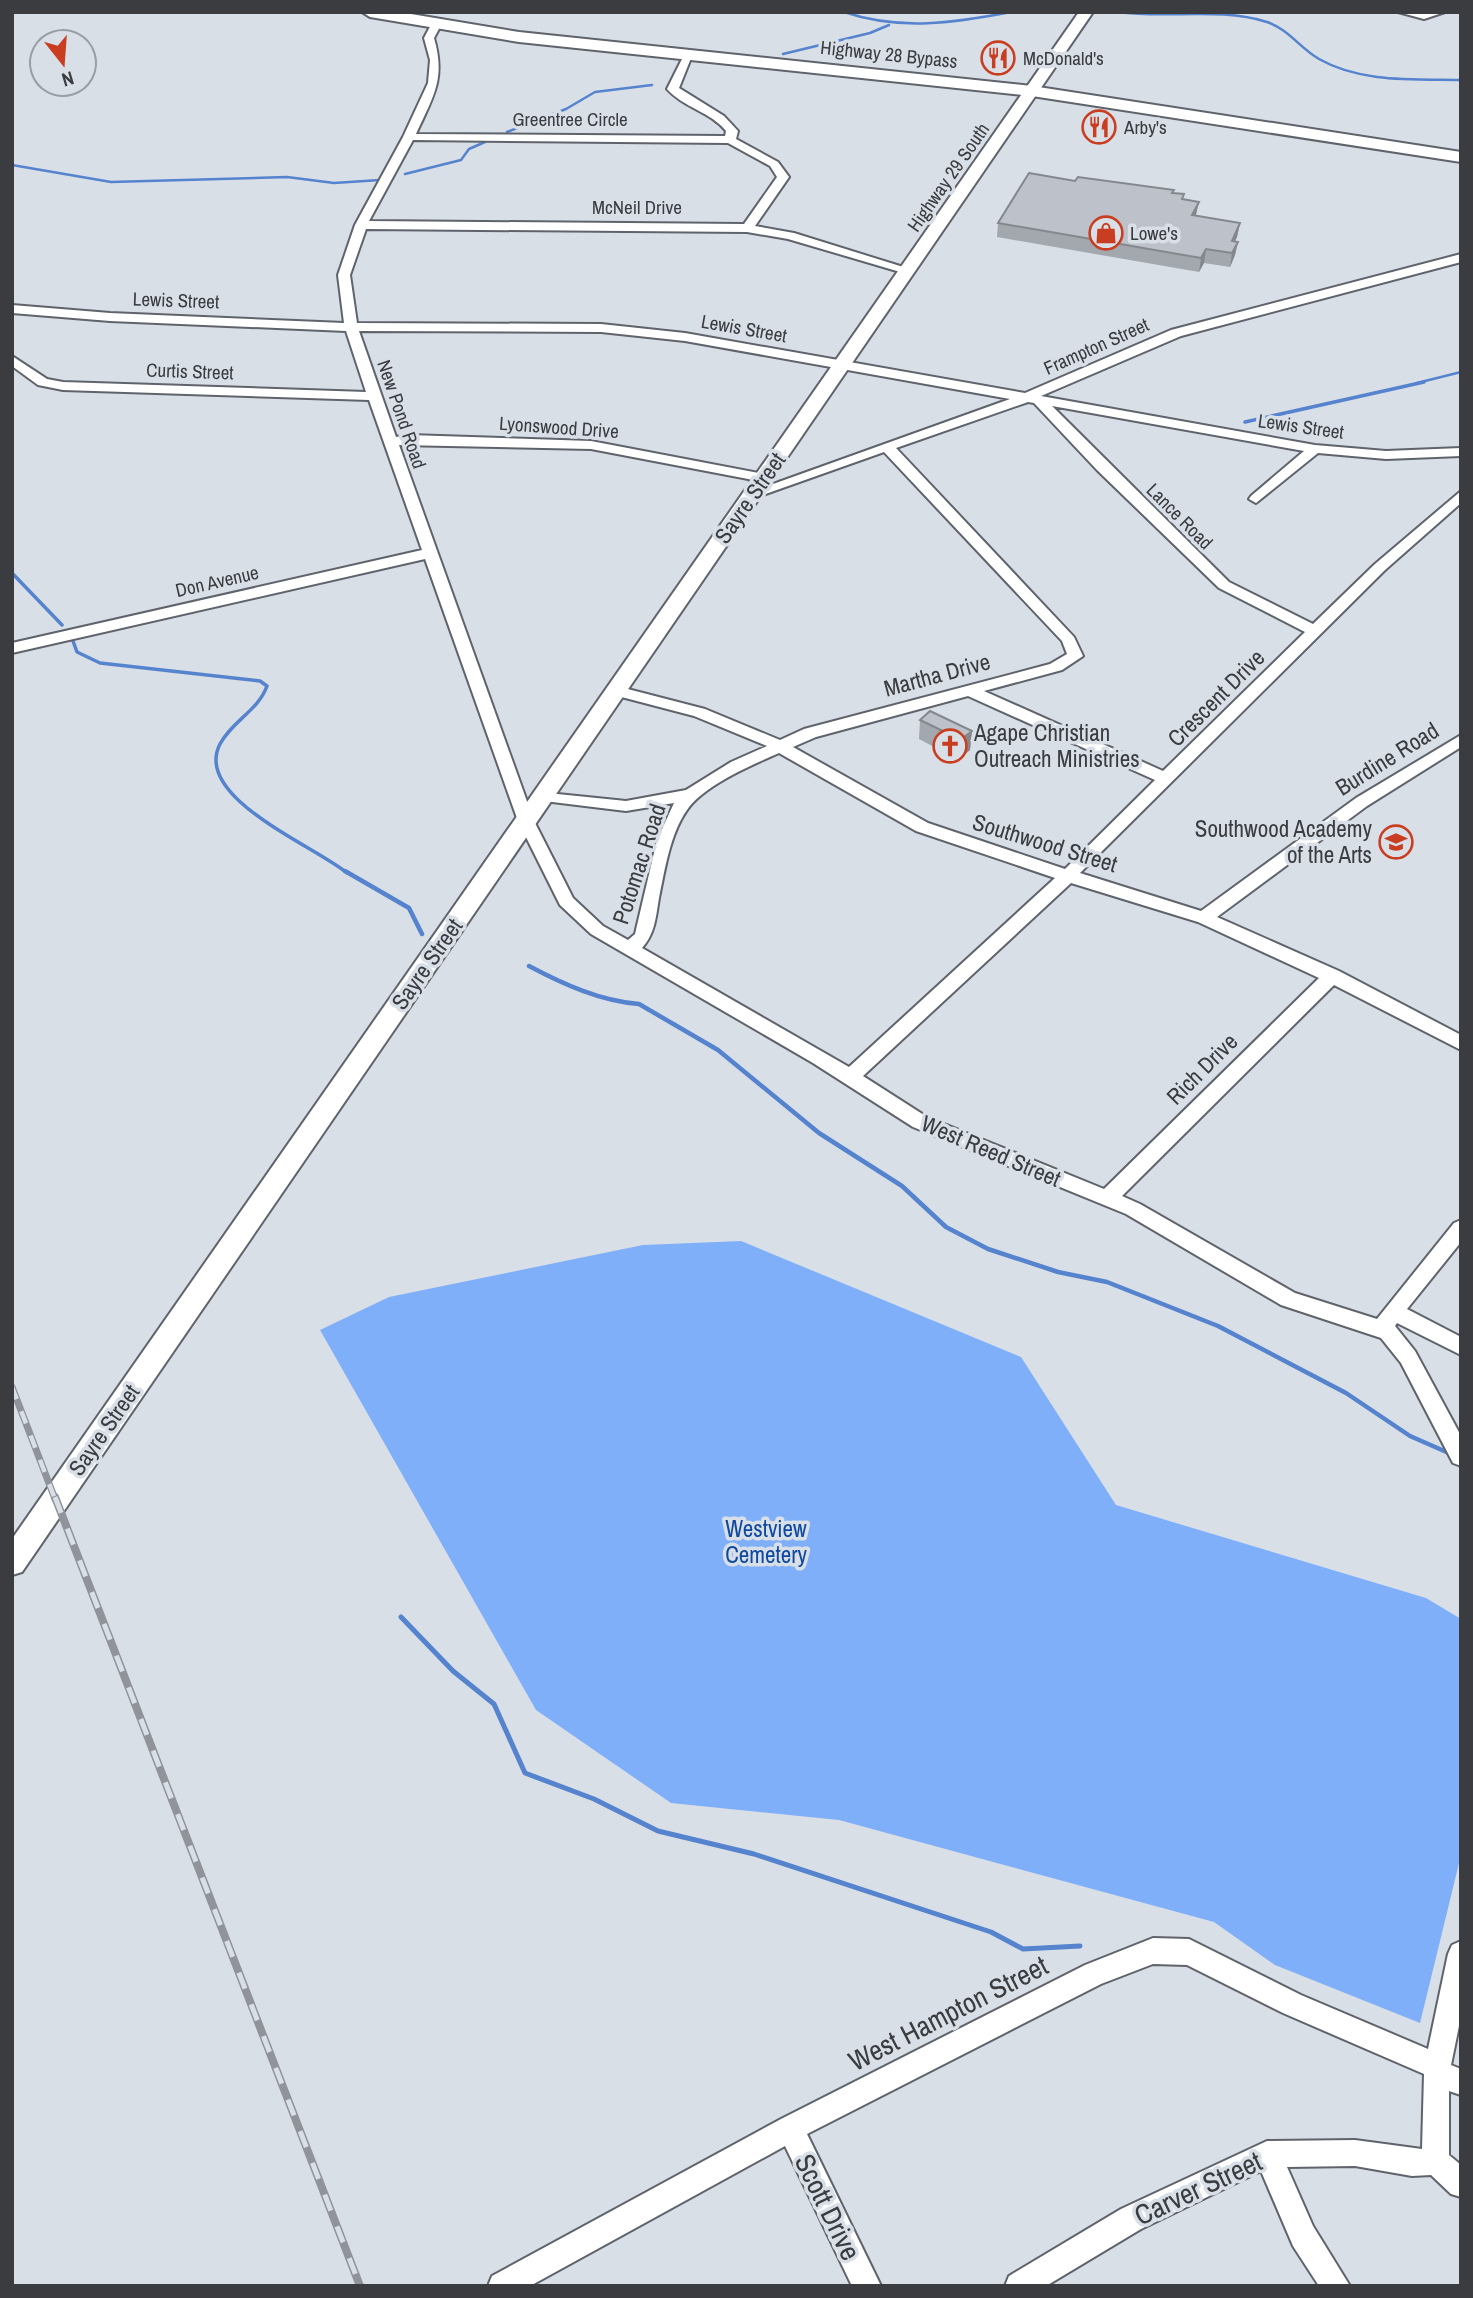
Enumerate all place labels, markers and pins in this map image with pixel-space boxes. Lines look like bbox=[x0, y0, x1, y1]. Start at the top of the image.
restaurant icon: McDonald's bbox=[979, 39, 1017, 77]
place label: McDonald's bbox=[1023, 45, 1104, 71]
restaurant icon: Arby's bbox=[1080, 108, 1118, 146]
place label: Arby's bbox=[1123, 114, 1167, 140]
shop icon: Lowe's bbox=[1087, 214, 1125, 252]
place label: Lowe's bbox=[1130, 220, 1178, 246]
place label: Agape Christian Outreach Ministries bbox=[973, 717, 1140, 774]
church icon: Agape Christian Outreach Ministries bbox=[931, 727, 969, 765]
place label: Southwood Academy of the Arts bbox=[1195, 813, 1373, 870]
school or university icon: Southwood Academy of the Arts bbox=[1377, 823, 1415, 861]

